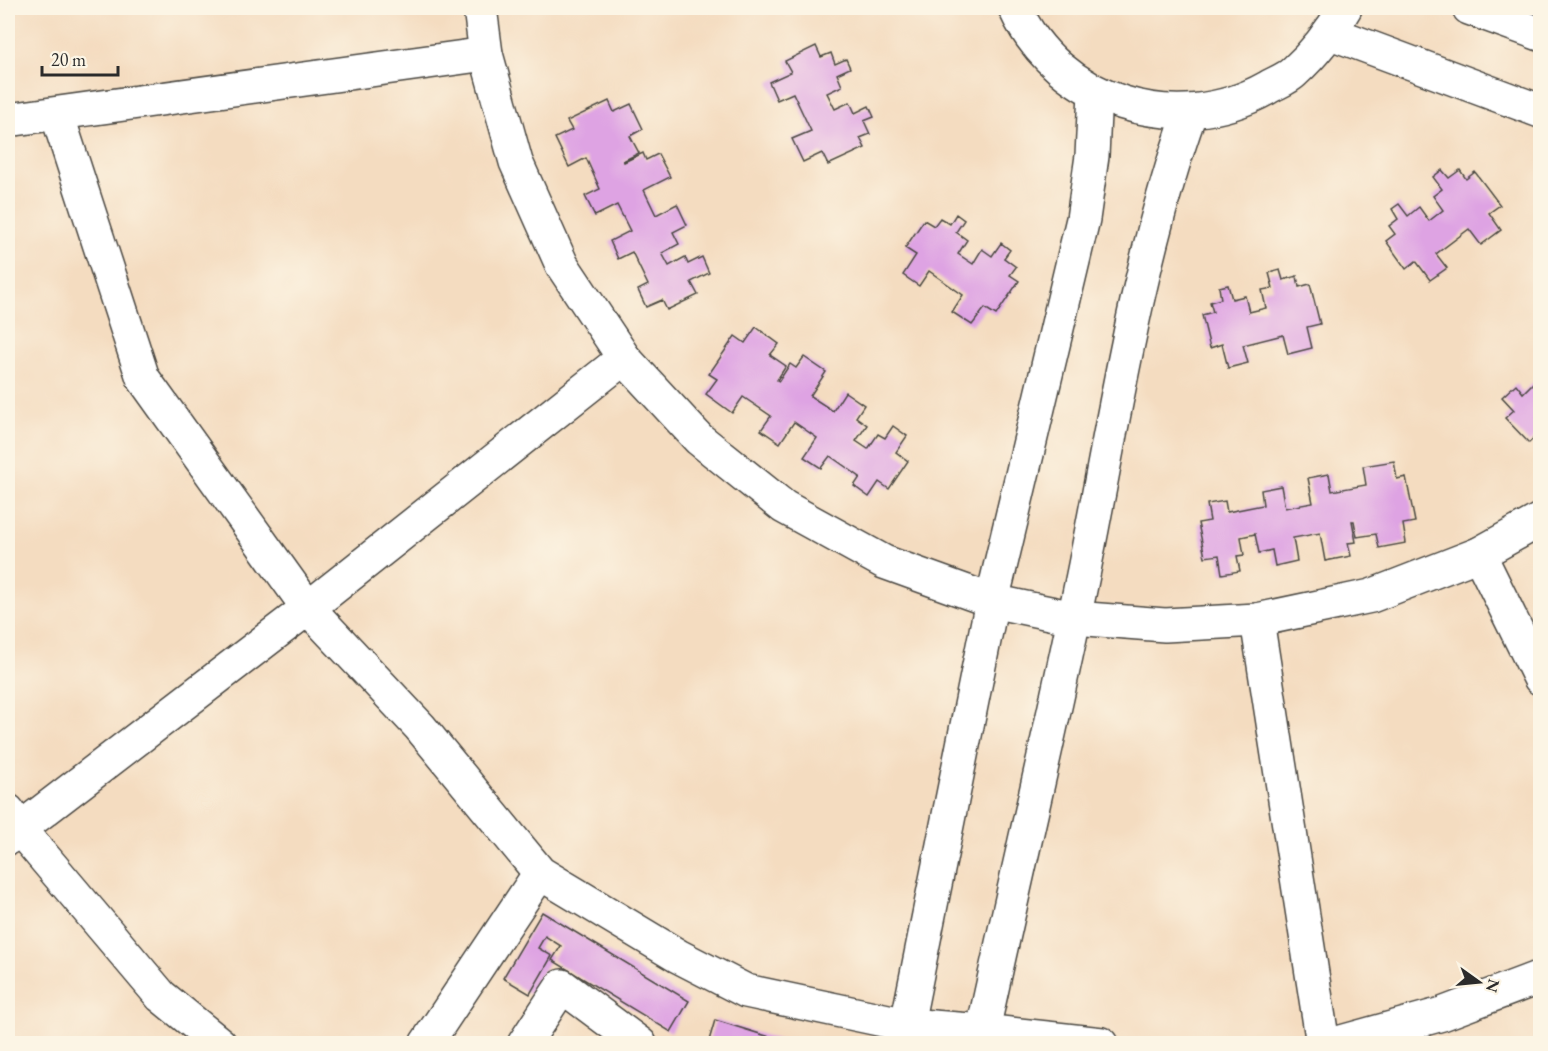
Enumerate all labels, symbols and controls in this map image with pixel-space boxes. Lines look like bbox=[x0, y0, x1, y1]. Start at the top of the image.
scale bar bbox=[42, 39, 118, 77]
text: 20 m bbox=[51, 48, 86, 71]
north arrow bbox=[1449, 952, 1509, 1012]
text: N bbox=[1481, 977, 1505, 995]

